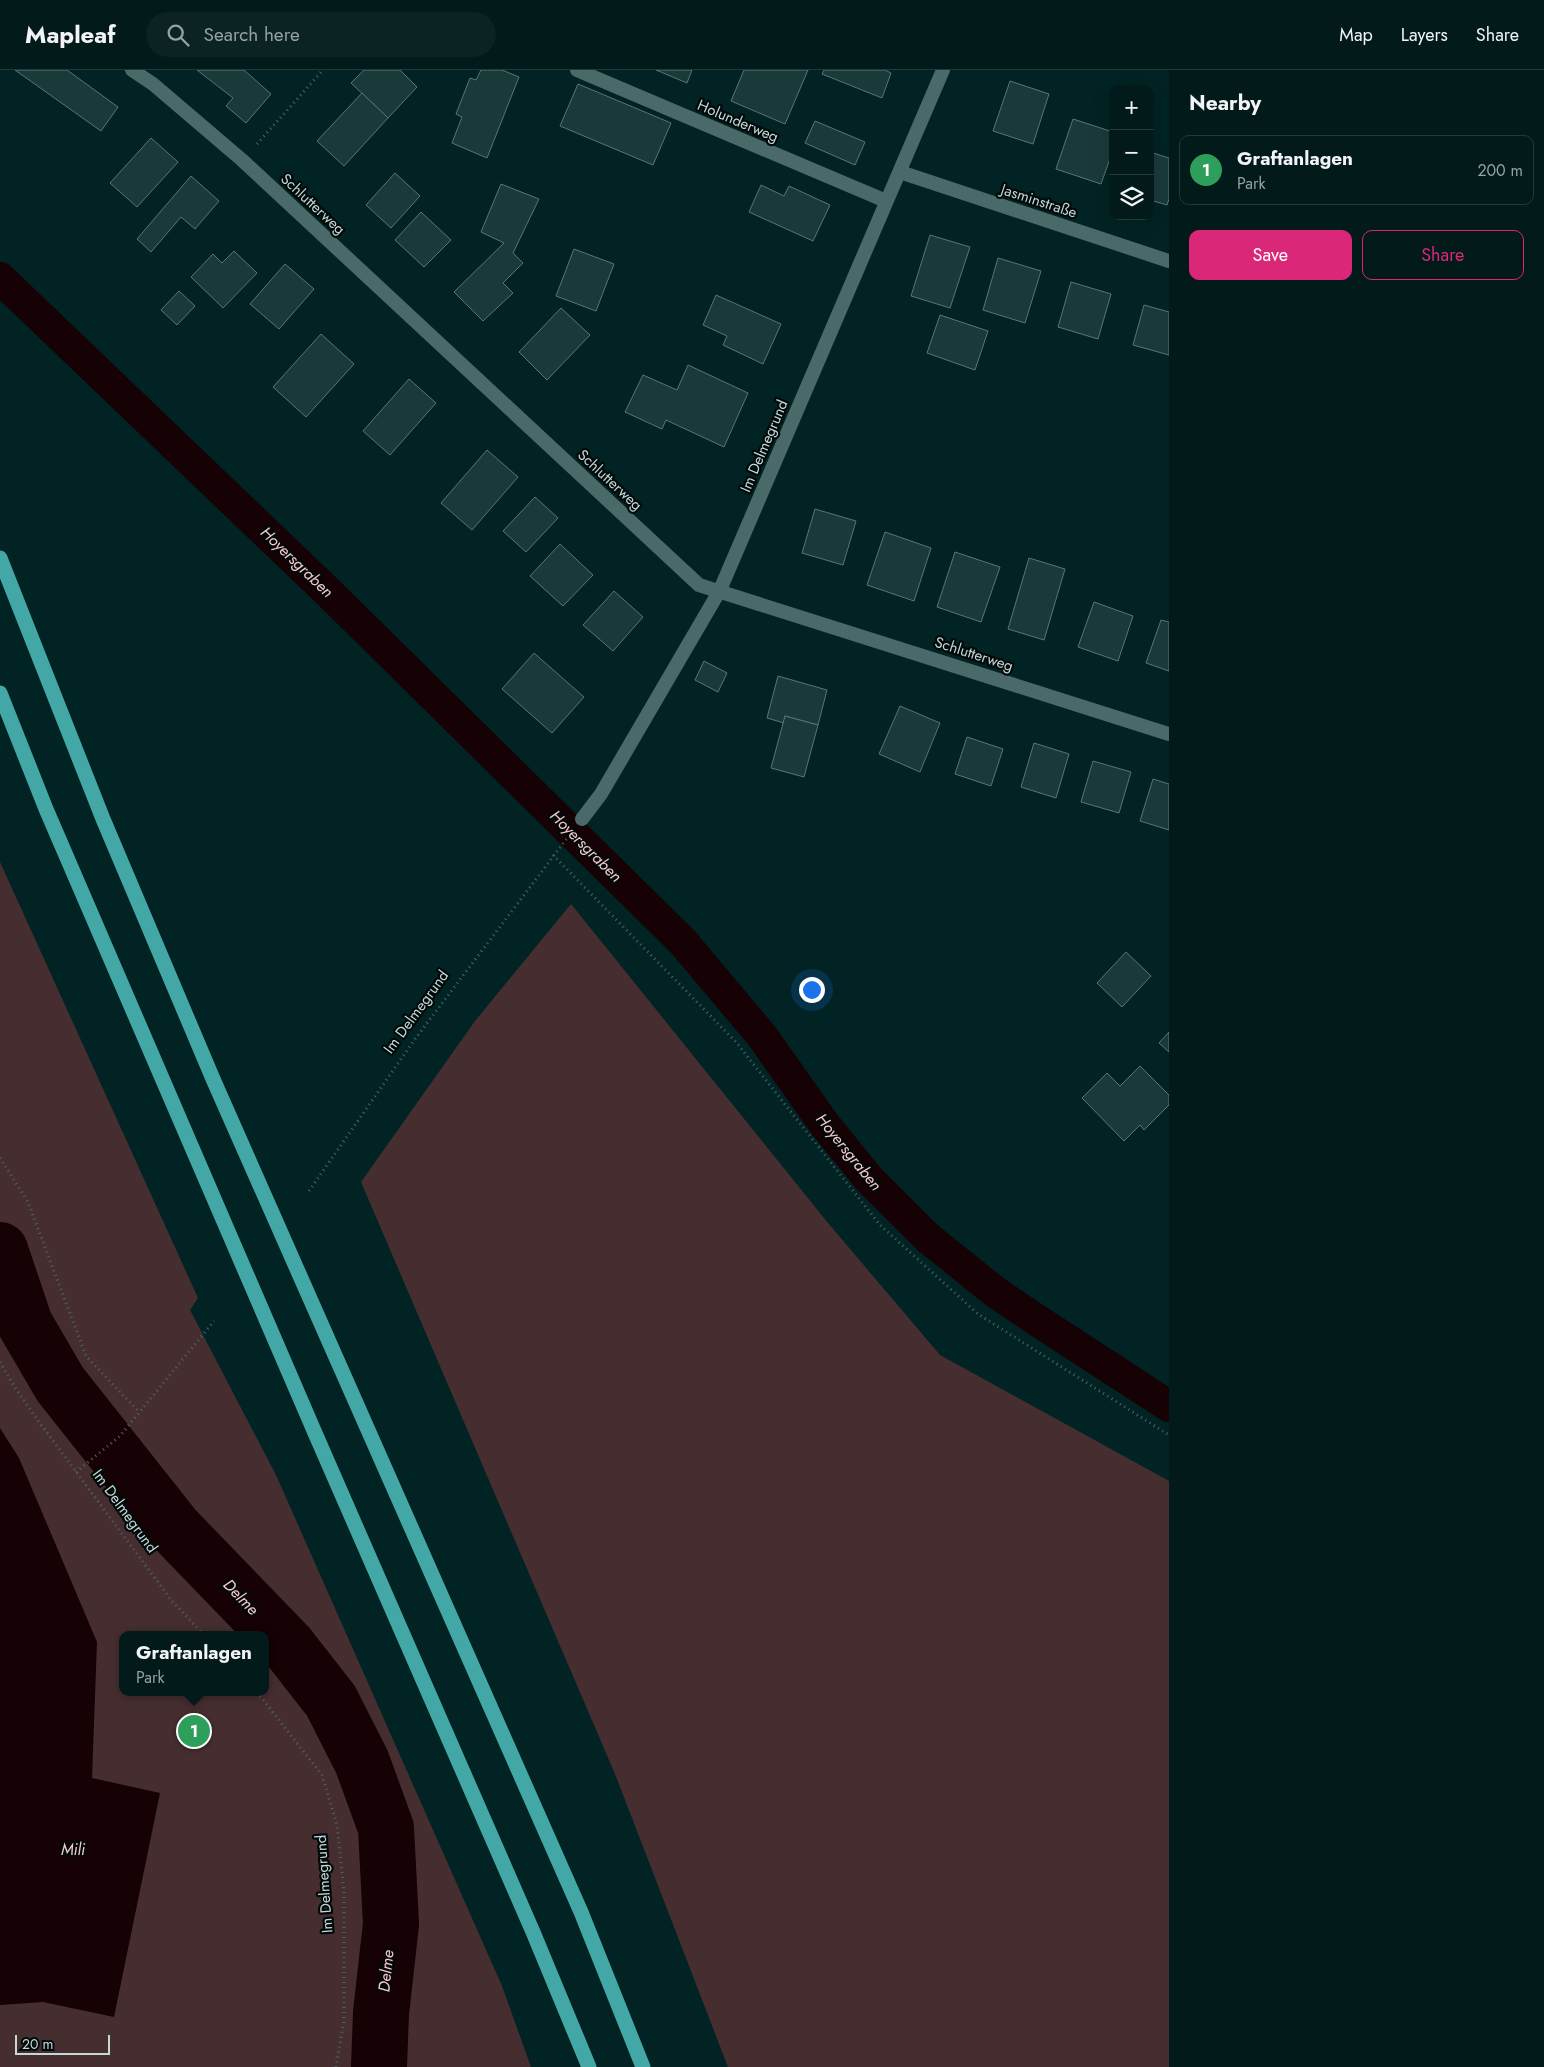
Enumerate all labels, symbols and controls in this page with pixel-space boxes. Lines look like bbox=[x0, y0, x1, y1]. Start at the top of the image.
search box bbox=[146, 12, 496, 57]
text: Mapleaf bbox=[25, 17, 116, 52]
icon: search bbox=[164, 21, 192, 49]
text: Search here bbox=[204, 21, 300, 48]
text: Map bbox=[1339, 22, 1373, 48]
text: Layers bbox=[1401, 22, 1448, 48]
text: Share bbox=[1476, 22, 1519, 48]
map controls bbox=[1109, 85, 1154, 220]
button: + bbox=[1109, 85, 1154, 130]
text: Nearby bbox=[1189, 88, 1261, 118]
street label: Holunderweg bbox=[694, 94, 782, 148]
button: − bbox=[1109, 130, 1154, 175]
text: Graftanlagen bbox=[1237, 145, 1353, 172]
text: 1 bbox=[1202, 159, 1210, 182]
text: 200 m bbox=[1477, 159, 1523, 182]
street label: Schlutterweg bbox=[276, 168, 350, 240]
text: Park bbox=[1237, 172, 1266, 195]
button: layers bbox=[1109, 175, 1154, 220]
street label: Jasminstraße bbox=[996, 178, 1080, 224]
button: Save bbox=[1189, 230, 1352, 280]
button: Share bbox=[1362, 230, 1524, 280]
street label: Im Delmegrund bbox=[735, 396, 793, 496]
street label: Schlutterweg bbox=[573, 444, 647, 516]
water label: Hoyersgraben bbox=[255, 521, 339, 603]
street label: Schlutterweg bbox=[932, 631, 1016, 677]
water label: Hoyersgraben bbox=[545, 805, 627, 887]
street label: Im Delmegrund bbox=[378, 966, 454, 1058]
your location bbox=[799, 977, 825, 1003]
water label: Hoyersgraben bbox=[811, 1108, 887, 1196]
street label: Im Delmegrund bbox=[87, 1465, 163, 1557]
water label: Delme bbox=[218, 1574, 264, 1620]
popup bbox=[119, 1631, 269, 1696]
text: Graftanlagen bbox=[136, 1639, 252, 1666]
text: Park bbox=[136, 1666, 164, 1689]
pin: 1 bbox=[178, 1712, 210, 1750]
street label: Im Delmegrund bbox=[310, 1834, 338, 1934]
water label: Mili bbox=[61, 1838, 86, 1861]
water label: Delme bbox=[372, 1949, 400, 1993]
scale bar bbox=[15, 2032, 110, 2055]
text: 20 m bbox=[22, 2034, 54, 2054]

